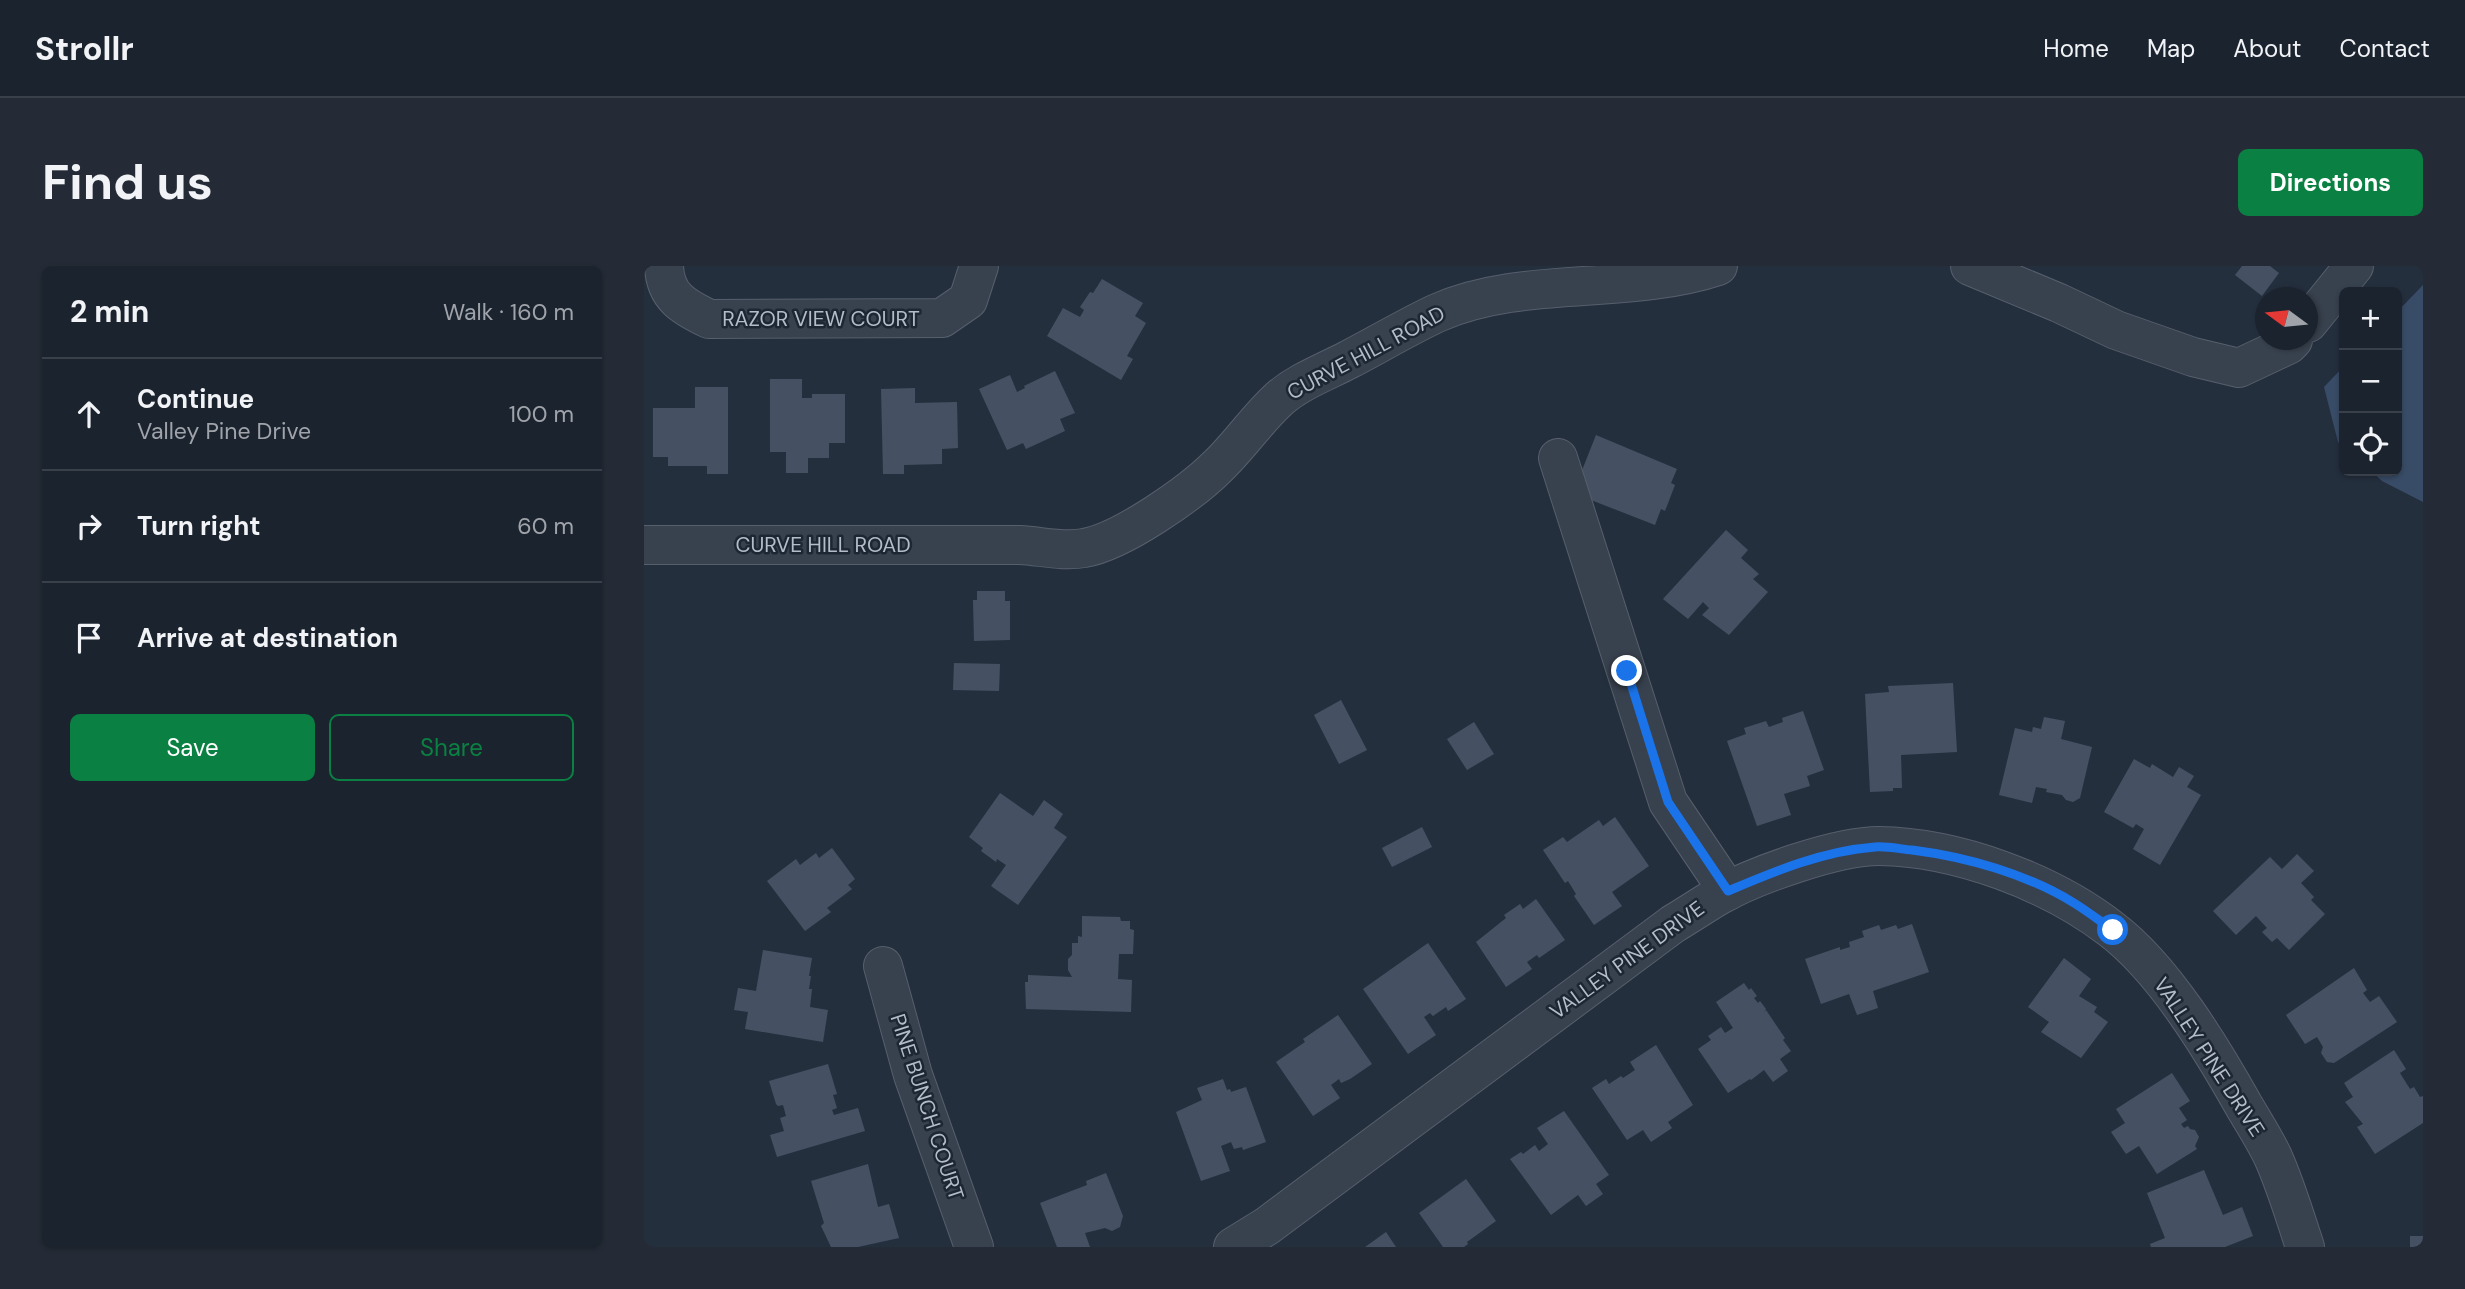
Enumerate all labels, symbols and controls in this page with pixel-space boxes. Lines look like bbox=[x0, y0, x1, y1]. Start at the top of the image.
text: Strollr bbox=[35, 27, 134, 70]
text: Home bbox=[2043, 33, 2109, 64]
text: Map bbox=[2147, 33, 2195, 64]
text: About bbox=[2233, 33, 2302, 64]
text: Contact bbox=[2340, 33, 2430, 64]
button: Directions bbox=[2238, 149, 2423, 216]
text: Find us bbox=[42, 150, 213, 214]
north arrow bbox=[2255, 287, 2318, 350]
map controls bbox=[2339, 287, 2402, 476]
button: + bbox=[2339, 287, 2402, 350]
text: 2 min bbox=[70, 292, 149, 331]
text: Walk · 160 m bbox=[443, 297, 574, 327]
street label: CURVE HILL ROAD bbox=[1282, 300, 1450, 406]
street label: RAZOR VIEW COURT bbox=[722, 305, 920, 333]
button: − bbox=[2339, 350, 2402, 413]
text: Continue bbox=[137, 382, 254, 416]
icon: ahead bbox=[70, 395, 108, 433]
text: 100 m bbox=[509, 399, 574, 429]
button: locate bbox=[2339, 413, 2402, 476]
text: Valley Pine Drive bbox=[137, 416, 311, 446]
icon: right bbox=[70, 507, 108, 545]
text: Turn right bbox=[137, 509, 261, 543]
text: 60 m bbox=[517, 511, 574, 541]
street label: CURVE HILL ROAD bbox=[735, 531, 911, 559]
icon: arrive bbox=[70, 619, 108, 657]
text: Arrive at destination bbox=[137, 621, 398, 655]
route end bbox=[1611, 655, 1642, 686]
button: Save bbox=[70, 714, 315, 781]
button: Share bbox=[329, 714, 574, 781]
street label: VALLEY PINE DRIVE bbox=[1544, 894, 1710, 1026]
route start bbox=[2097, 914, 2128, 945]
street label: VALLEY PINE DRIVE bbox=[2147, 972, 2271, 1142]
street label: PINE BUNCH COURT bbox=[884, 1010, 970, 1204]

